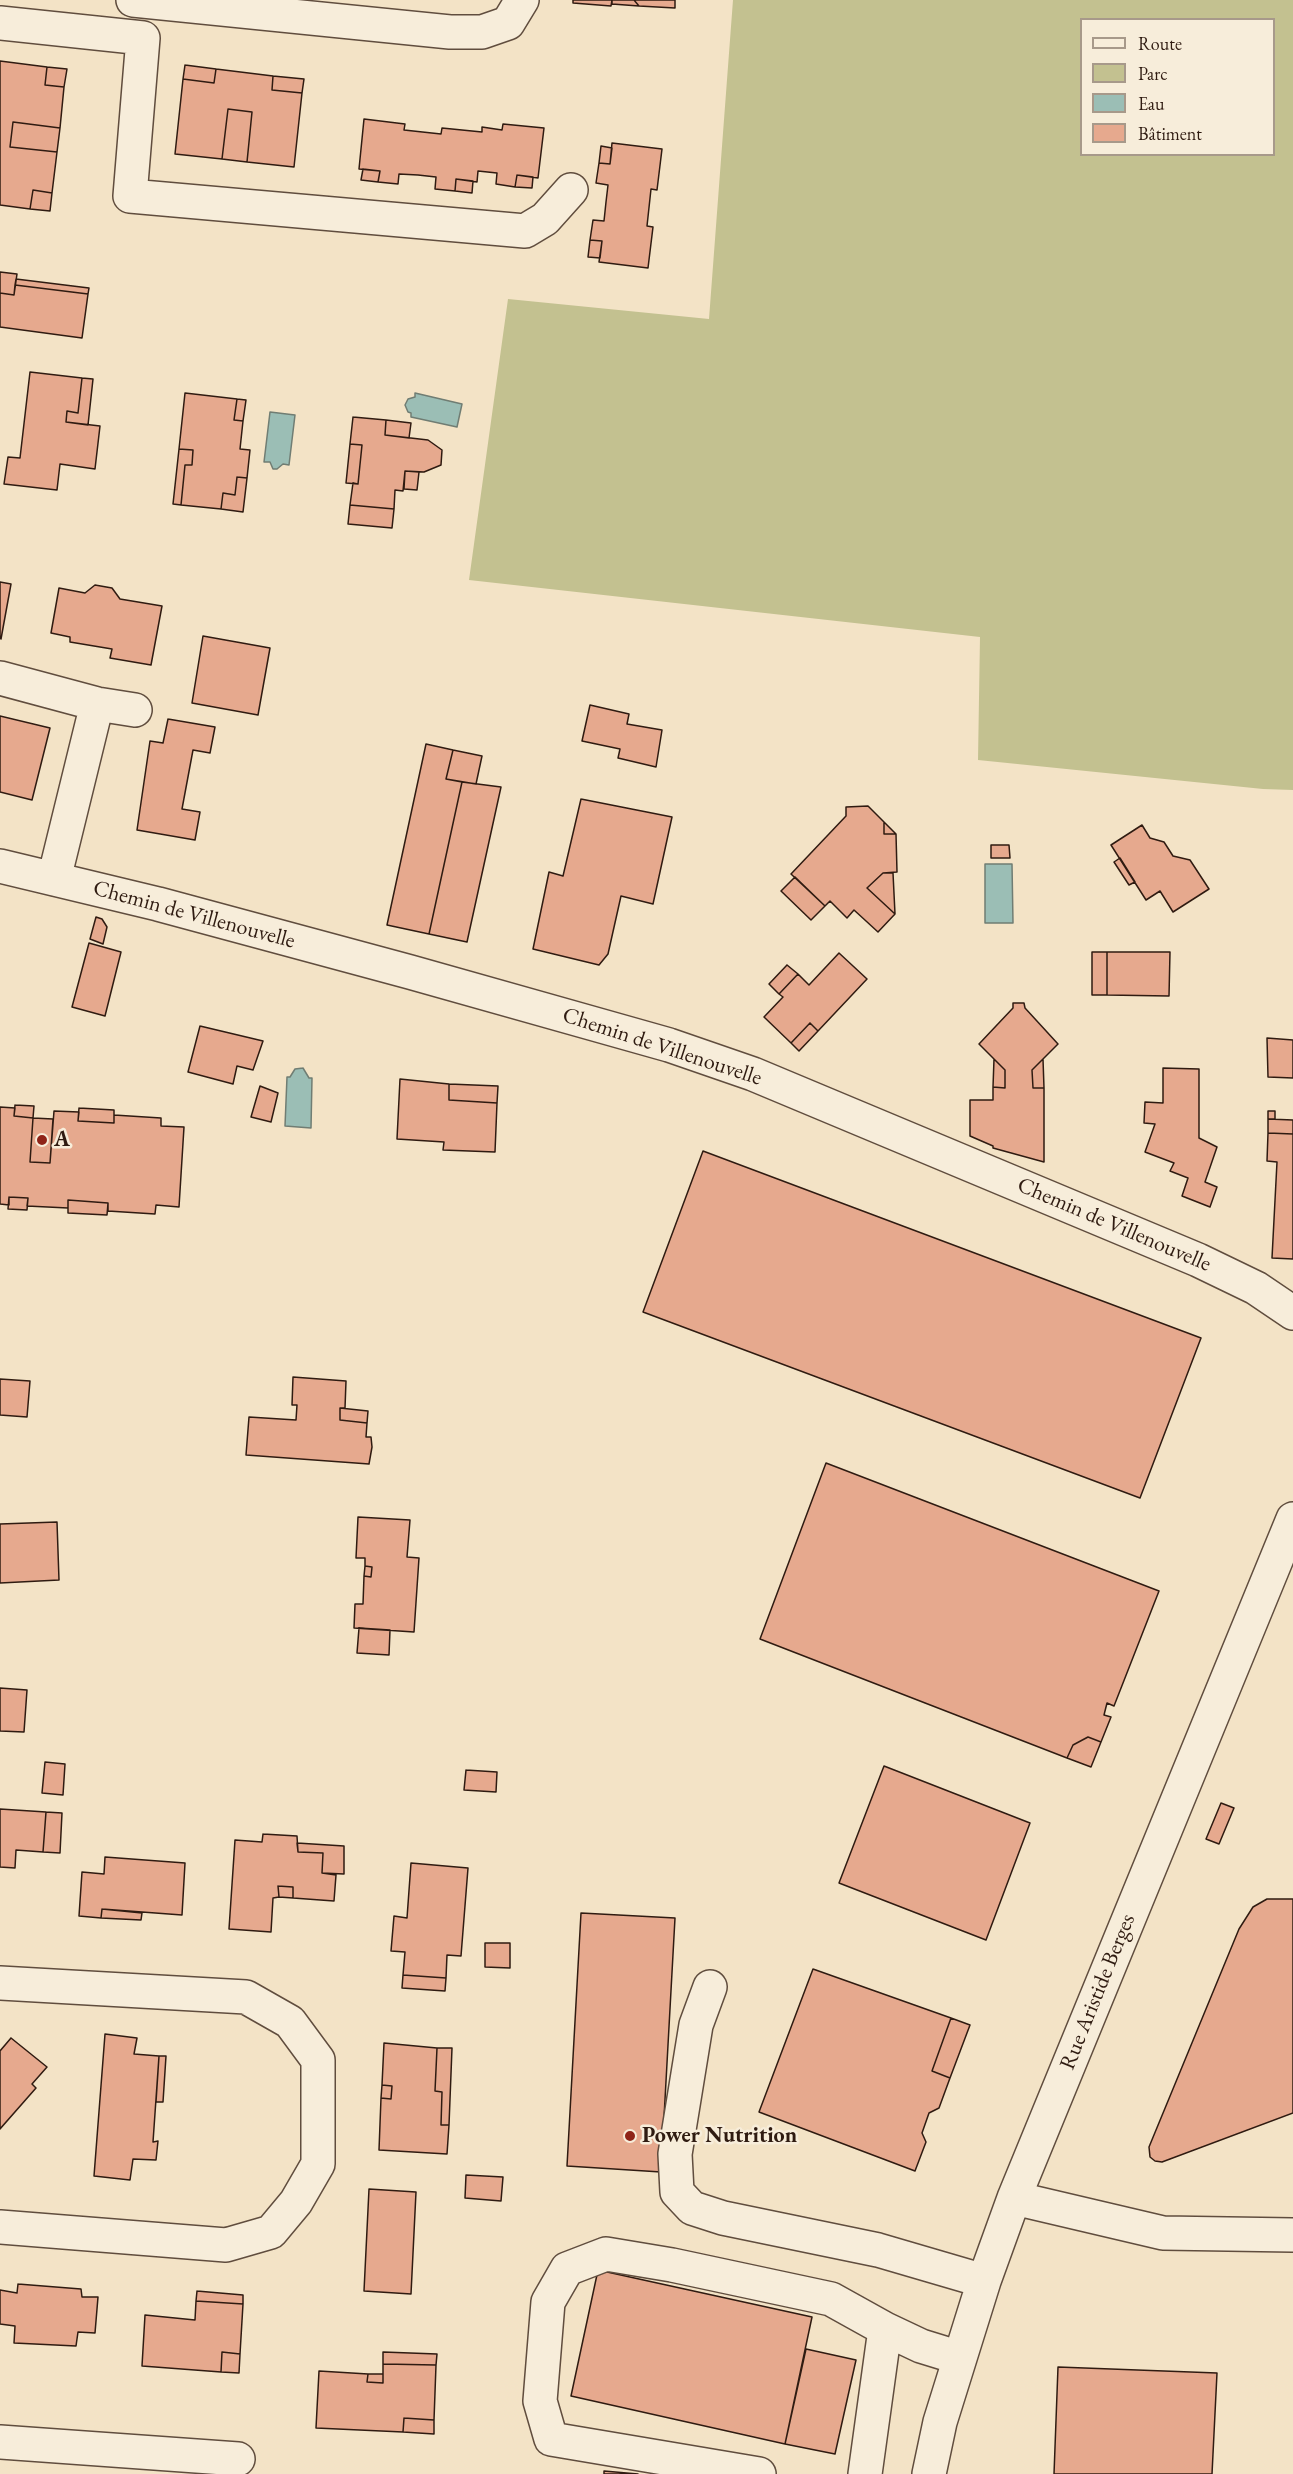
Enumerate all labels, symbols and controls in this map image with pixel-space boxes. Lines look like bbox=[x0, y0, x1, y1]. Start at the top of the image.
legend bbox=[1080, 18, 1275, 156]
text: Route bbox=[1138, 32, 1182, 55]
text: Parc bbox=[1138, 62, 1168, 85]
text: Eau bbox=[1138, 92, 1164, 115]
text: Bâtiment bbox=[1138, 122, 1202, 145]
street label: Chemin de Villenouvelle bbox=[90, 875, 298, 955]
street label: Chemin de Villenouvelle bbox=[559, 1002, 765, 1092]
place label: A bbox=[54, 1127, 70, 1153]
marker: A bbox=[35, 1133, 49, 1147]
street label: Chemin de Villenouvelle bbox=[1013, 1172, 1215, 1278]
street label: Rue Aristide Berges bbox=[1055, 1910, 1141, 2074]
place label: Power Nutrition bbox=[642, 2123, 797, 2149]
marker: Power Nutrition bbox=[623, 2129, 637, 2143]

